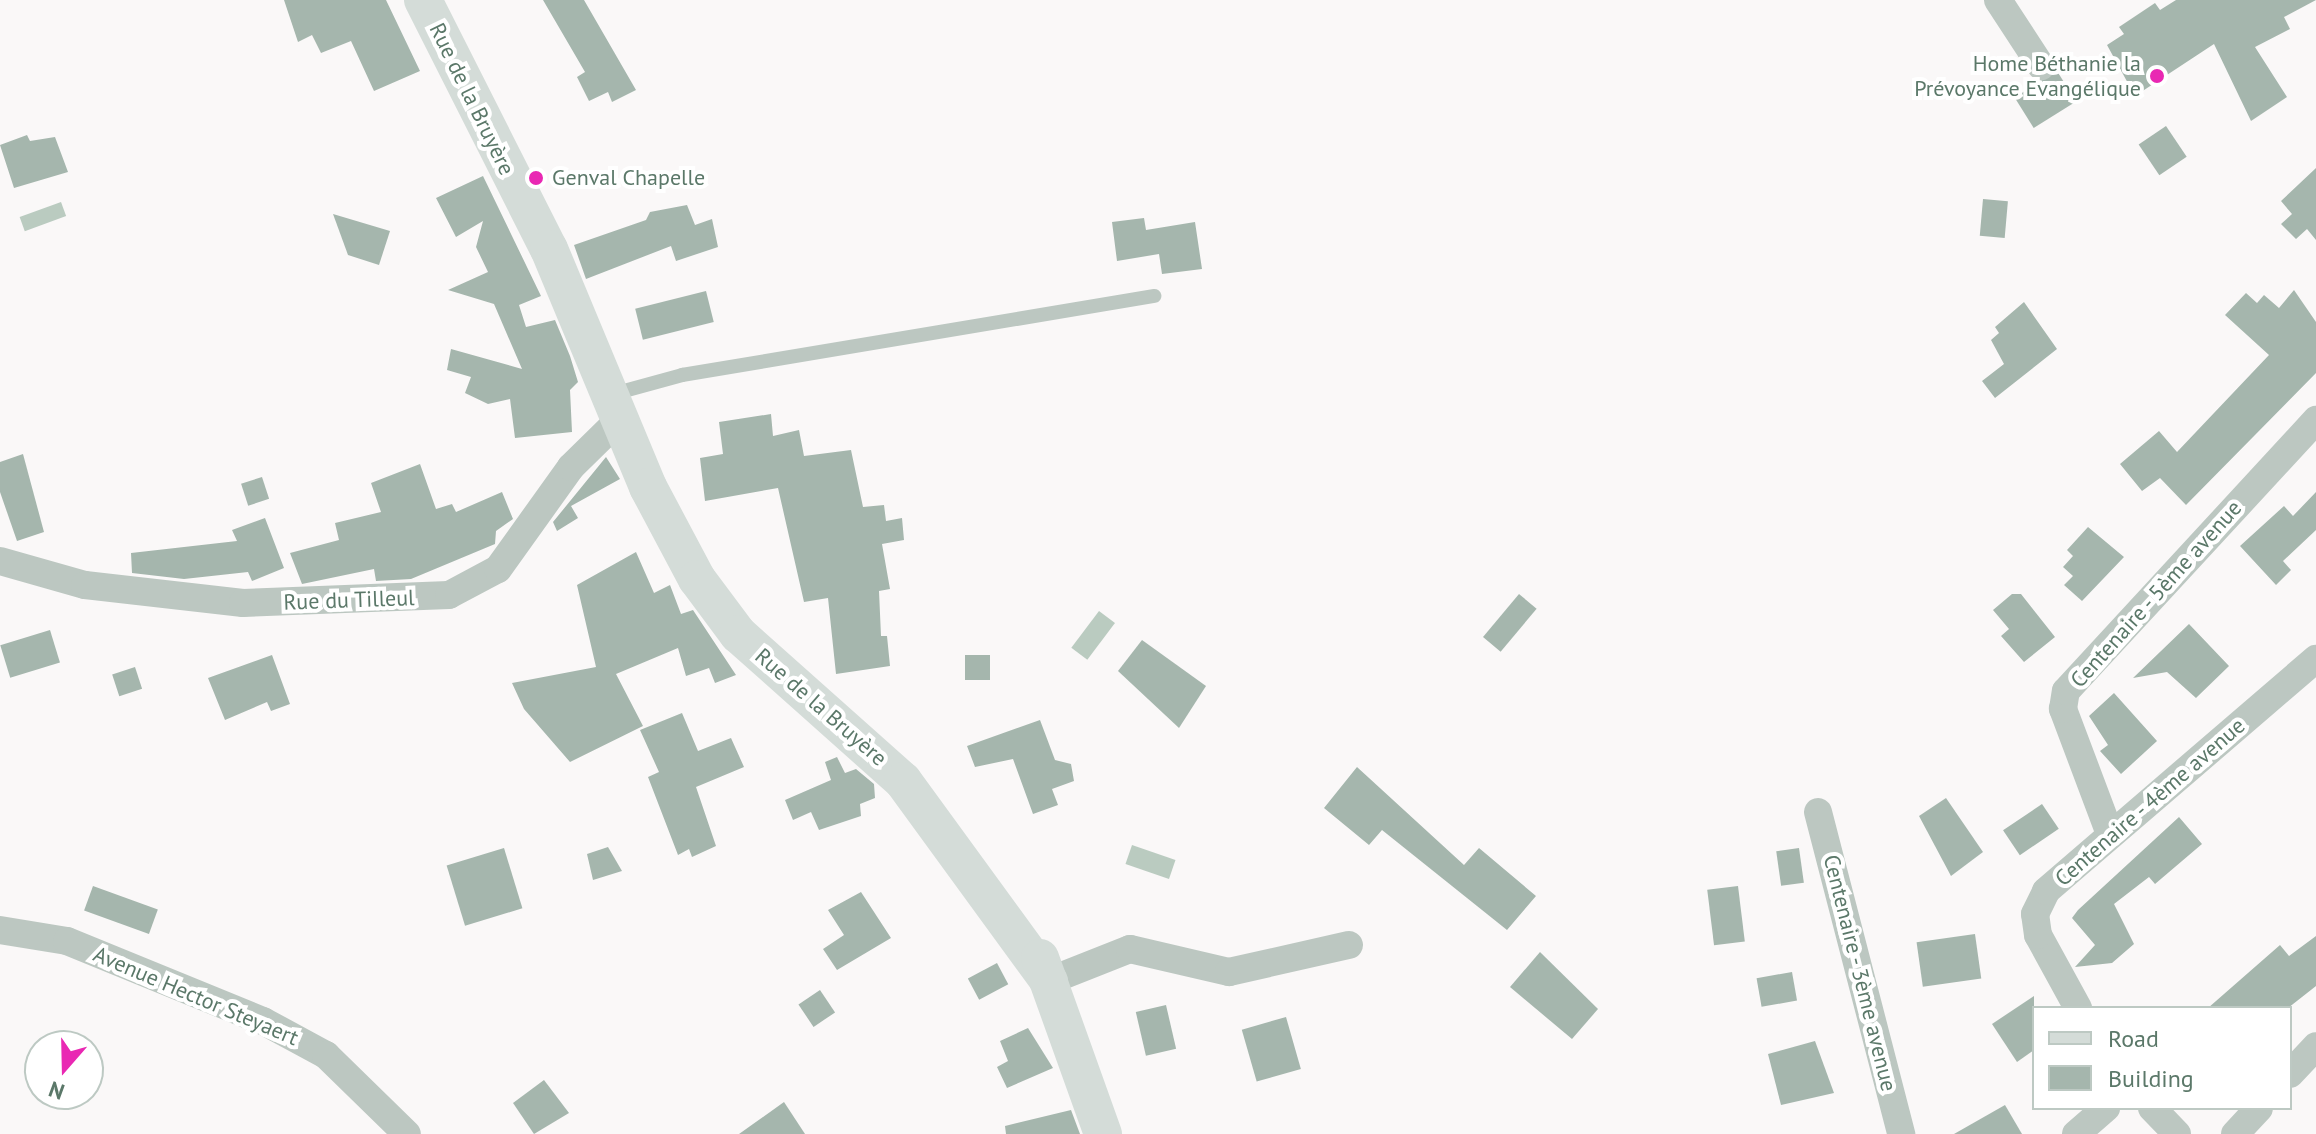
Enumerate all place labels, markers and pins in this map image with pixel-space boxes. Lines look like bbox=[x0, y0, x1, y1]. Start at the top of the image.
place label: Home Béthanie la Prévoyance Evangélique bbox=[1914, 50, 2141, 102]
marker: Home Béthanie la Prévoyance Evangélique bbox=[2148, 67, 2166, 85]
place label: Genval Chapelle bbox=[552, 165, 705, 191]
marker: Genval Chapelle bbox=[527, 169, 545, 187]

